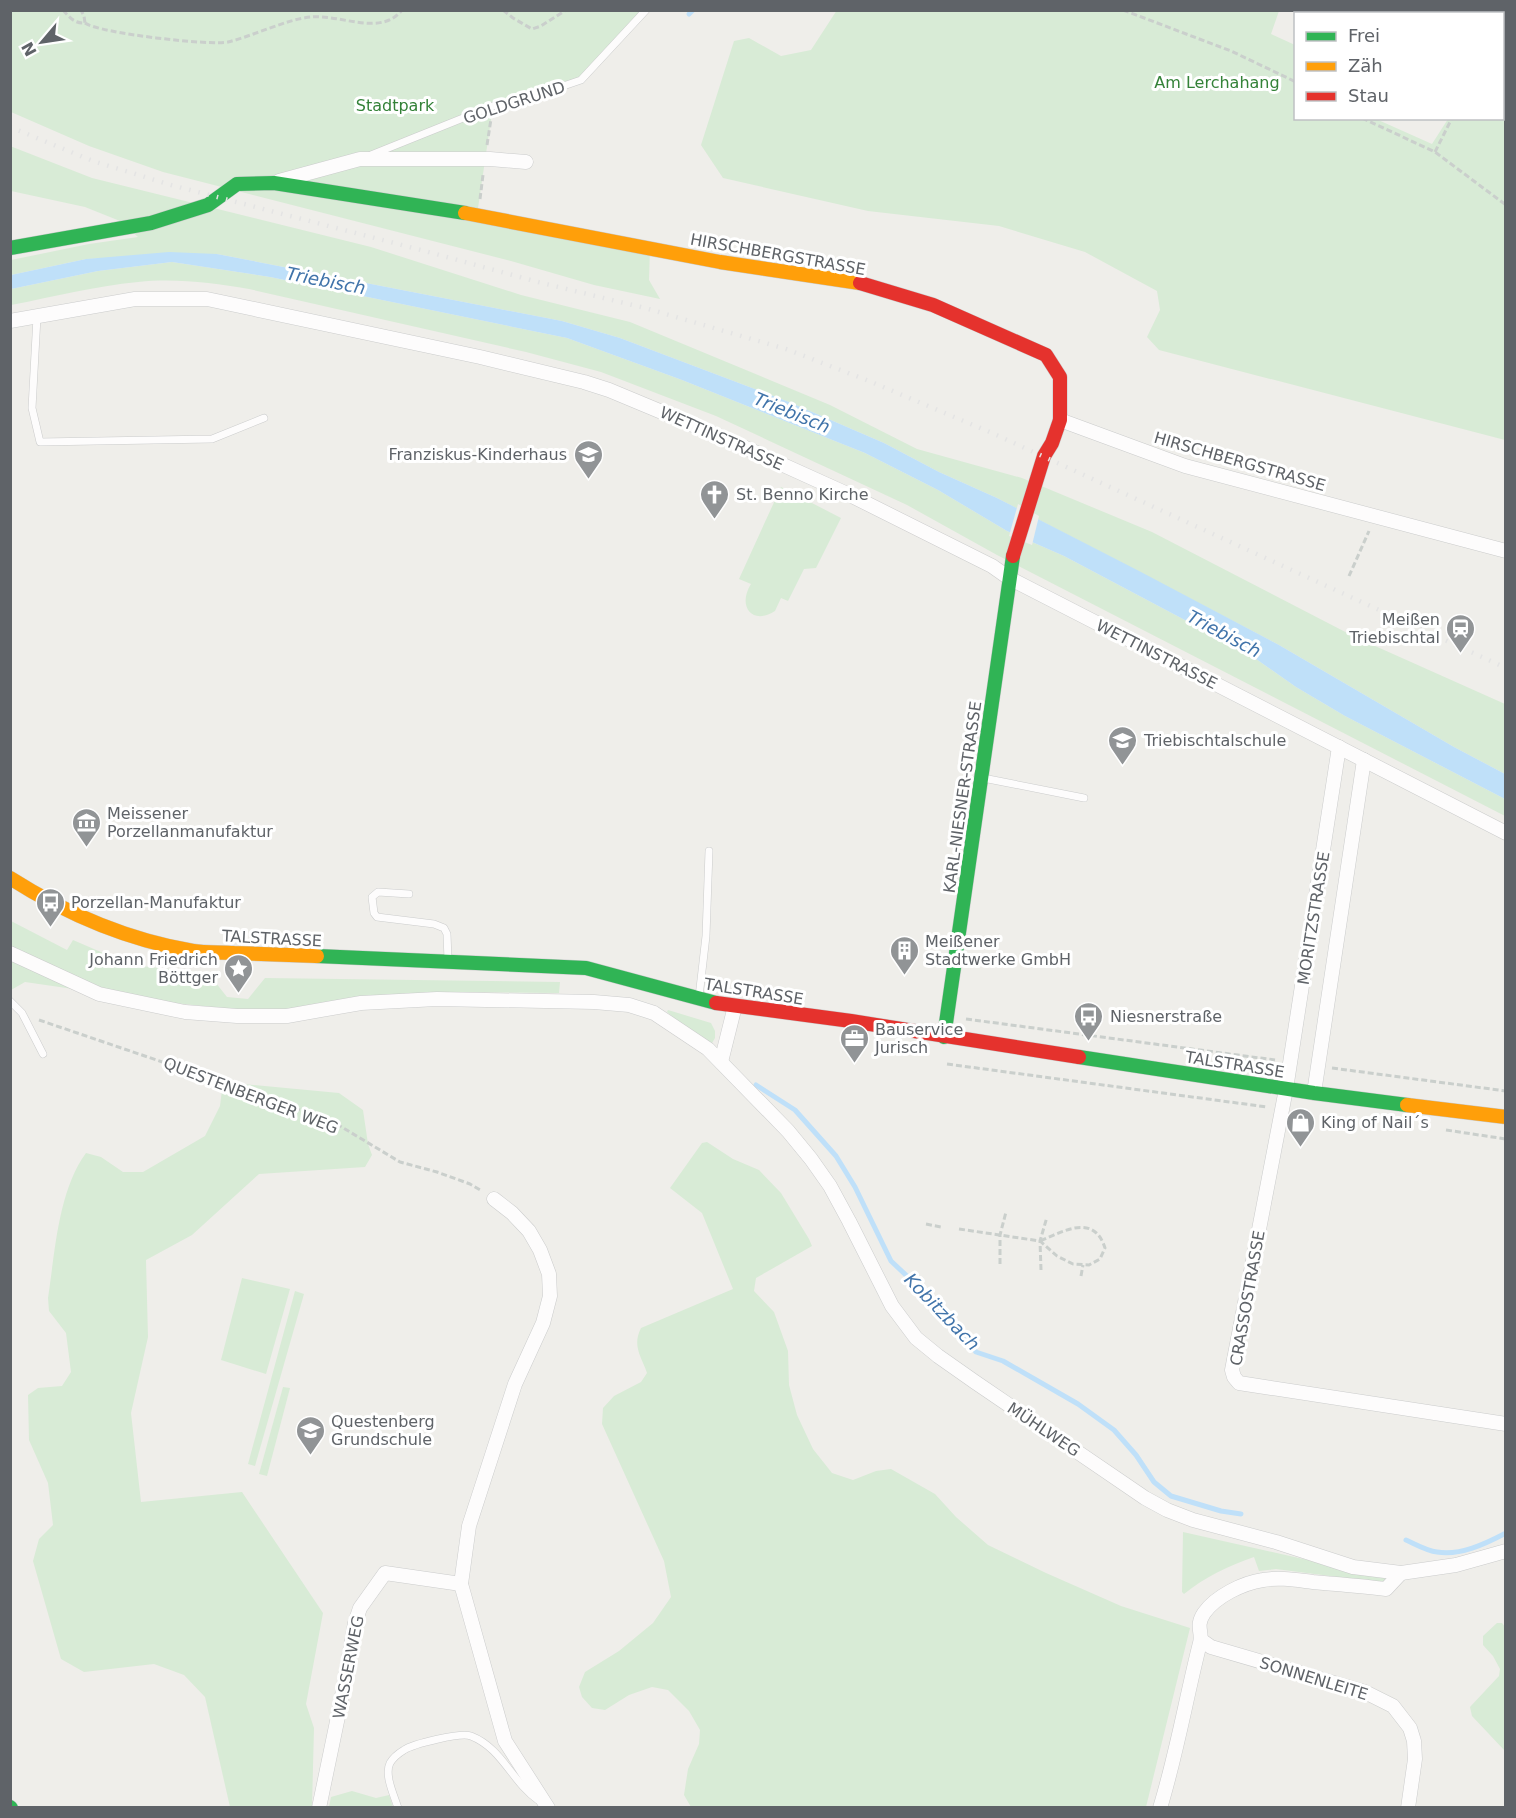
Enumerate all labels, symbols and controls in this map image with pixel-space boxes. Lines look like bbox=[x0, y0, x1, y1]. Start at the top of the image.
north arrow bbox=[12, 12, 72, 72]
legend bbox=[1294, 12, 1504, 120]
text: Frei bbox=[1348, 25, 1380, 46]
text: N bbox=[18, 39, 41, 59]
text: Zäh bbox=[1348, 55, 1383, 76]
park label: Am Lerchahang bbox=[1154, 73, 1280, 92]
street label: GOLDGRUND bbox=[461, 77, 567, 128]
text: Stau bbox=[1348, 85, 1389, 106]
park label: Stadtpark bbox=[356, 96, 435, 115]
street label: HIRSCHBERGSTRASSE bbox=[689, 230, 867, 279]
water label: Triebisch bbox=[285, 263, 367, 298]
water label: Triebisch bbox=[751, 388, 833, 437]
street label: WETTINSTRASSE bbox=[657, 403, 787, 474]
street label: HIRSCHBERGSTRASSE bbox=[1152, 428, 1328, 495]
school or university icon: Franziskus-Kinderhaus bbox=[572, 438, 604, 480]
place label: Franziskus-Kinderhaus bbox=[388, 445, 567, 464]
church icon: St. Benno Kirche bbox=[699, 478, 731, 520]
place label: St. Benno Kirche bbox=[736, 485, 869, 504]
water label: Triebisch bbox=[1184, 605, 1265, 662]
place label: Meißen Triebischtal bbox=[1348, 610, 1440, 647]
station icon: Meißen Triebischtal bbox=[1445, 612, 1477, 654]
street label: WETTINSTRASSE bbox=[1093, 616, 1221, 693]
street label: KARL-NIESNER-STRASSE bbox=[940, 700, 985, 894]
school or university icon: Triebischtalschule bbox=[1107, 724, 1139, 766]
place label: Triebischtalschule bbox=[1143, 731, 1286, 750]
place label: Meissener Porzellanmanufaktur bbox=[107, 804, 273, 841]
museum icon: Meissener Porzellanmanufaktur bbox=[70, 806, 102, 848]
street label: MORITZSTRASSE bbox=[1294, 850, 1333, 986]
bus stop icon: Porzellan-Manufaktur bbox=[34, 886, 66, 928]
place label: Porzellan-Manufaktur bbox=[71, 893, 241, 912]
street label: TALSTRASSE bbox=[220, 926, 322, 951]
place label: Meißener Stadtwerke GmbH bbox=[925, 932, 1071, 969]
building icon: Meißener Stadtwerke GmbH bbox=[888, 934, 920, 976]
place label: Johann Friedrich Böttger bbox=[88, 950, 218, 987]
place icon: Johann Friedrich Böttger bbox=[223, 952, 255, 994]
street label: TALSTRASSE bbox=[702, 974, 805, 1009]
bus stop icon: Niesnerstraße bbox=[1073, 1000, 1105, 1042]
place label: Niesnerstraße bbox=[1110, 1007, 1222, 1026]
place label: Bauservice Jurisch bbox=[874, 1020, 963, 1057]
office icon: Bauservice Jurisch bbox=[838, 1022, 870, 1064]
street label: TALSTRASSE bbox=[1183, 1047, 1286, 1082]
street label: QUESTENBERGER WEG bbox=[161, 1053, 341, 1138]
shop icon: King of Nail´s bbox=[1284, 1106, 1316, 1148]
place label: King of Nail´s bbox=[1321, 1113, 1429, 1132]
street label: CRASSOSTRASSE bbox=[1226, 1229, 1269, 1367]
water label: Kobitzbach bbox=[900, 1269, 984, 1355]
street label: MÜHLWEG bbox=[1004, 1398, 1084, 1461]
place label: Questenberg Grundschule bbox=[331, 1412, 435, 1449]
school or university icon: Questenberg Grundschule bbox=[294, 1414, 326, 1456]
street label: WASSERWEG bbox=[329, 1614, 368, 1720]
street label: SONNENLEITE bbox=[1257, 1653, 1370, 1704]

